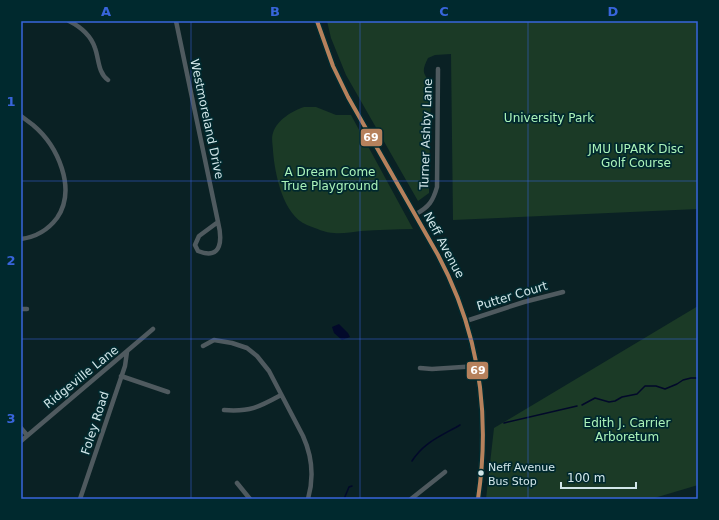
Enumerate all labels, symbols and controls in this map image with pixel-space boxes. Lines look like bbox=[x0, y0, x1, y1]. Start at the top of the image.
text: A bbox=[101, 4, 111, 19]
text: B bbox=[270, 4, 280, 19]
text: C bbox=[439, 4, 449, 19]
text: D bbox=[608, 4, 619, 19]
street label: Westmoreland Drive bbox=[187, 58, 227, 180]
street label: Turner Ashby Lane bbox=[417, 78, 435, 191]
text: 1 bbox=[6, 94, 16, 109]
park label: University Park bbox=[504, 111, 594, 125]
line badge: 69 bbox=[360, 128, 383, 147]
text: 69 bbox=[363, 131, 379, 144]
park label: JMU UPARK Disc Golf Course bbox=[587, 142, 684, 170]
park label: A Dream Come True Playground bbox=[281, 165, 378, 193]
street label: Neff Avenue bbox=[421, 209, 467, 281]
text: 2 bbox=[6, 253, 16, 268]
street label: Putter Court bbox=[475, 279, 549, 313]
street label: Ridgeville Lane bbox=[41, 343, 121, 411]
line badge: 69 bbox=[466, 361, 489, 380]
text: 69 bbox=[470, 364, 486, 377]
street label: Foley Road bbox=[78, 390, 112, 456]
text: 3 bbox=[6, 411, 16, 426]
park label: Edith J. Carrier Arboretum bbox=[584, 416, 670, 444]
place label: Neff Avenue Bus Stop bbox=[488, 461, 555, 488]
scale bar bbox=[561, 464, 636, 490]
marker: Neff Avenue Bus Stop bbox=[476, 468, 486, 478]
text: 100 m bbox=[567, 471, 605, 485]

